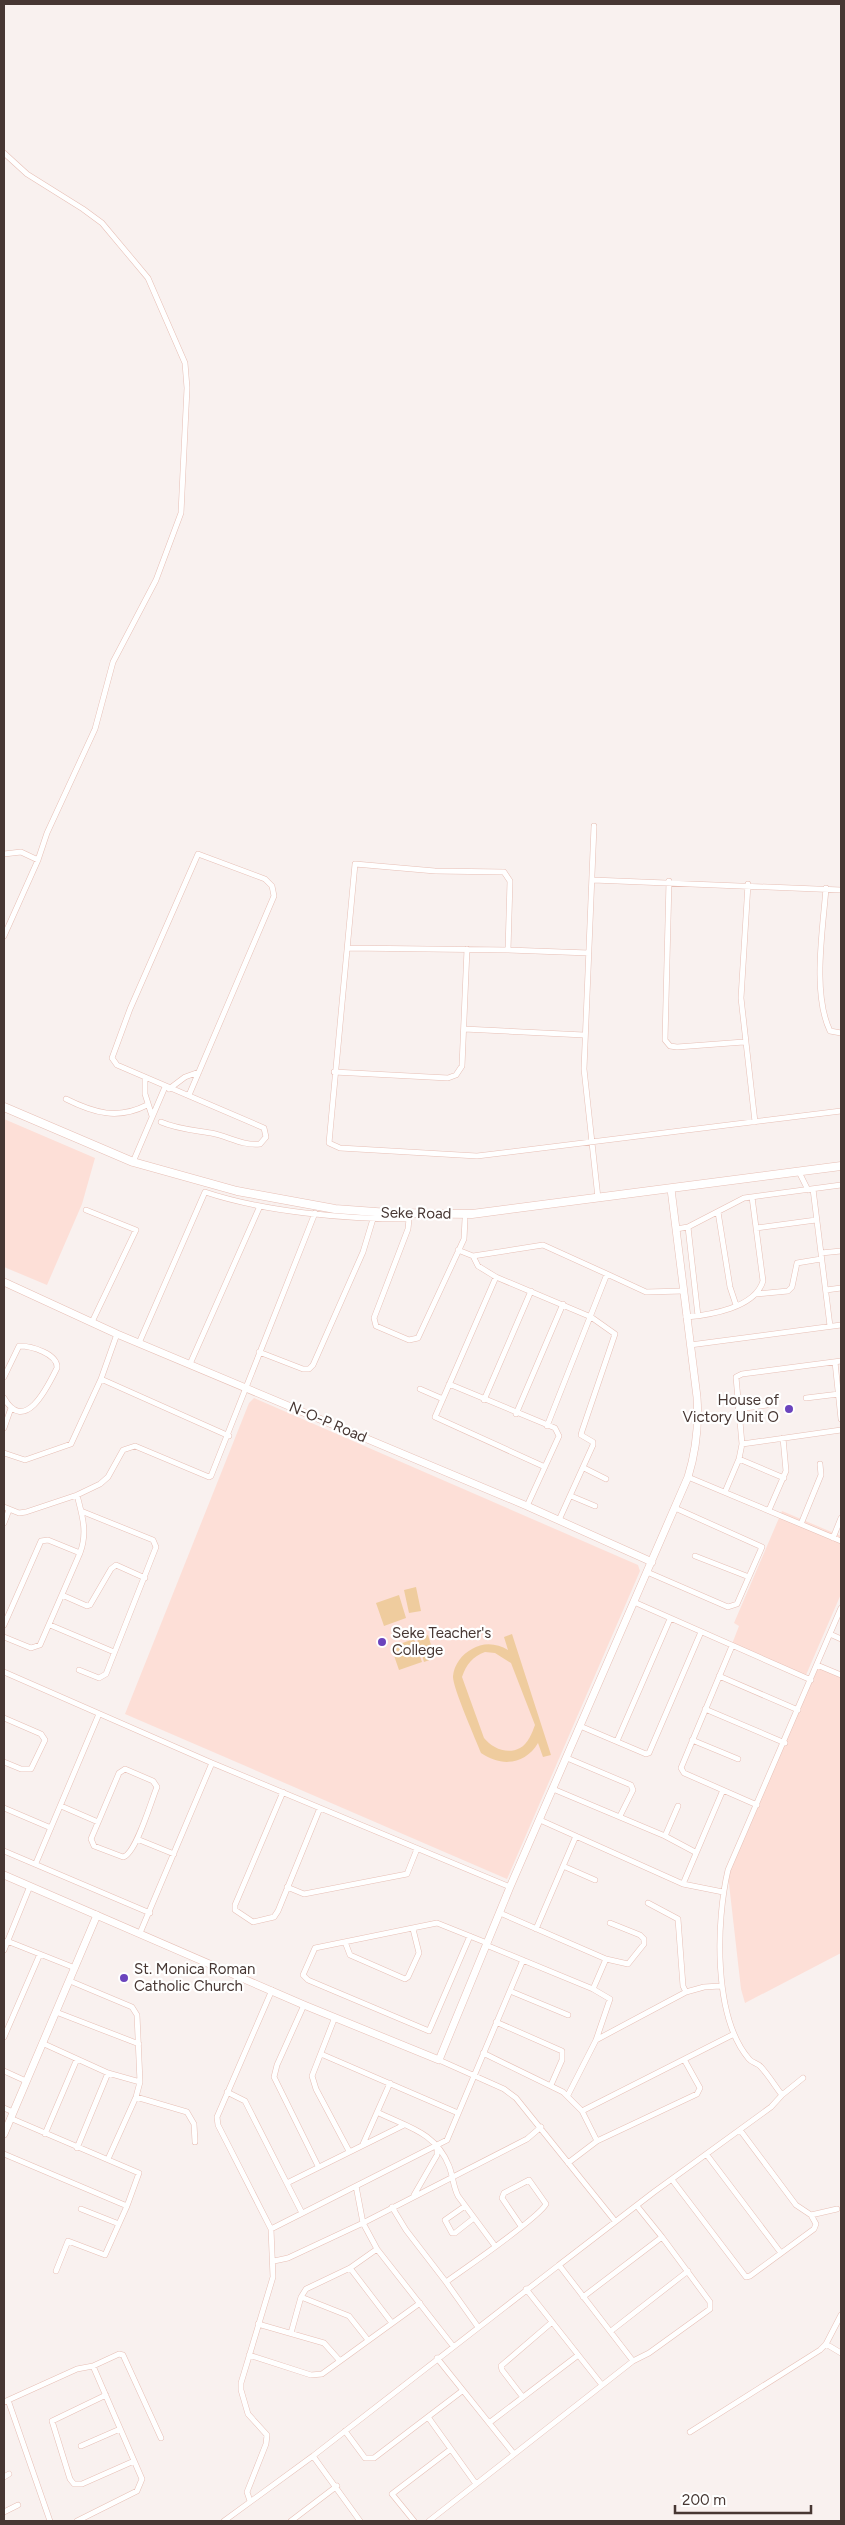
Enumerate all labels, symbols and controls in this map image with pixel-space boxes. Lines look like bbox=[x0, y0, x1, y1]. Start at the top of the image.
street label: Seke Road bbox=[380, 1203, 452, 1223]
place label: House of Victory Unit O bbox=[683, 1391, 779, 1426]
street label: N-O-P Road bbox=[286, 1398, 370, 1446]
marker: House of Victory Unit O bbox=[783, 1403, 795, 1415]
place label: Seke Teacher's College bbox=[392, 1624, 491, 1659]
marker: Seke Teacher's College bbox=[376, 1636, 388, 1648]
place label: St. Monica Roman Catholic Church bbox=[134, 1960, 255, 1995]
marker: St. Monica Roman Catholic Church bbox=[118, 1972, 130, 1984]
scale bar bbox=[675, 2482, 811, 2514]
text: 200 m bbox=[682, 2491, 726, 2509]

